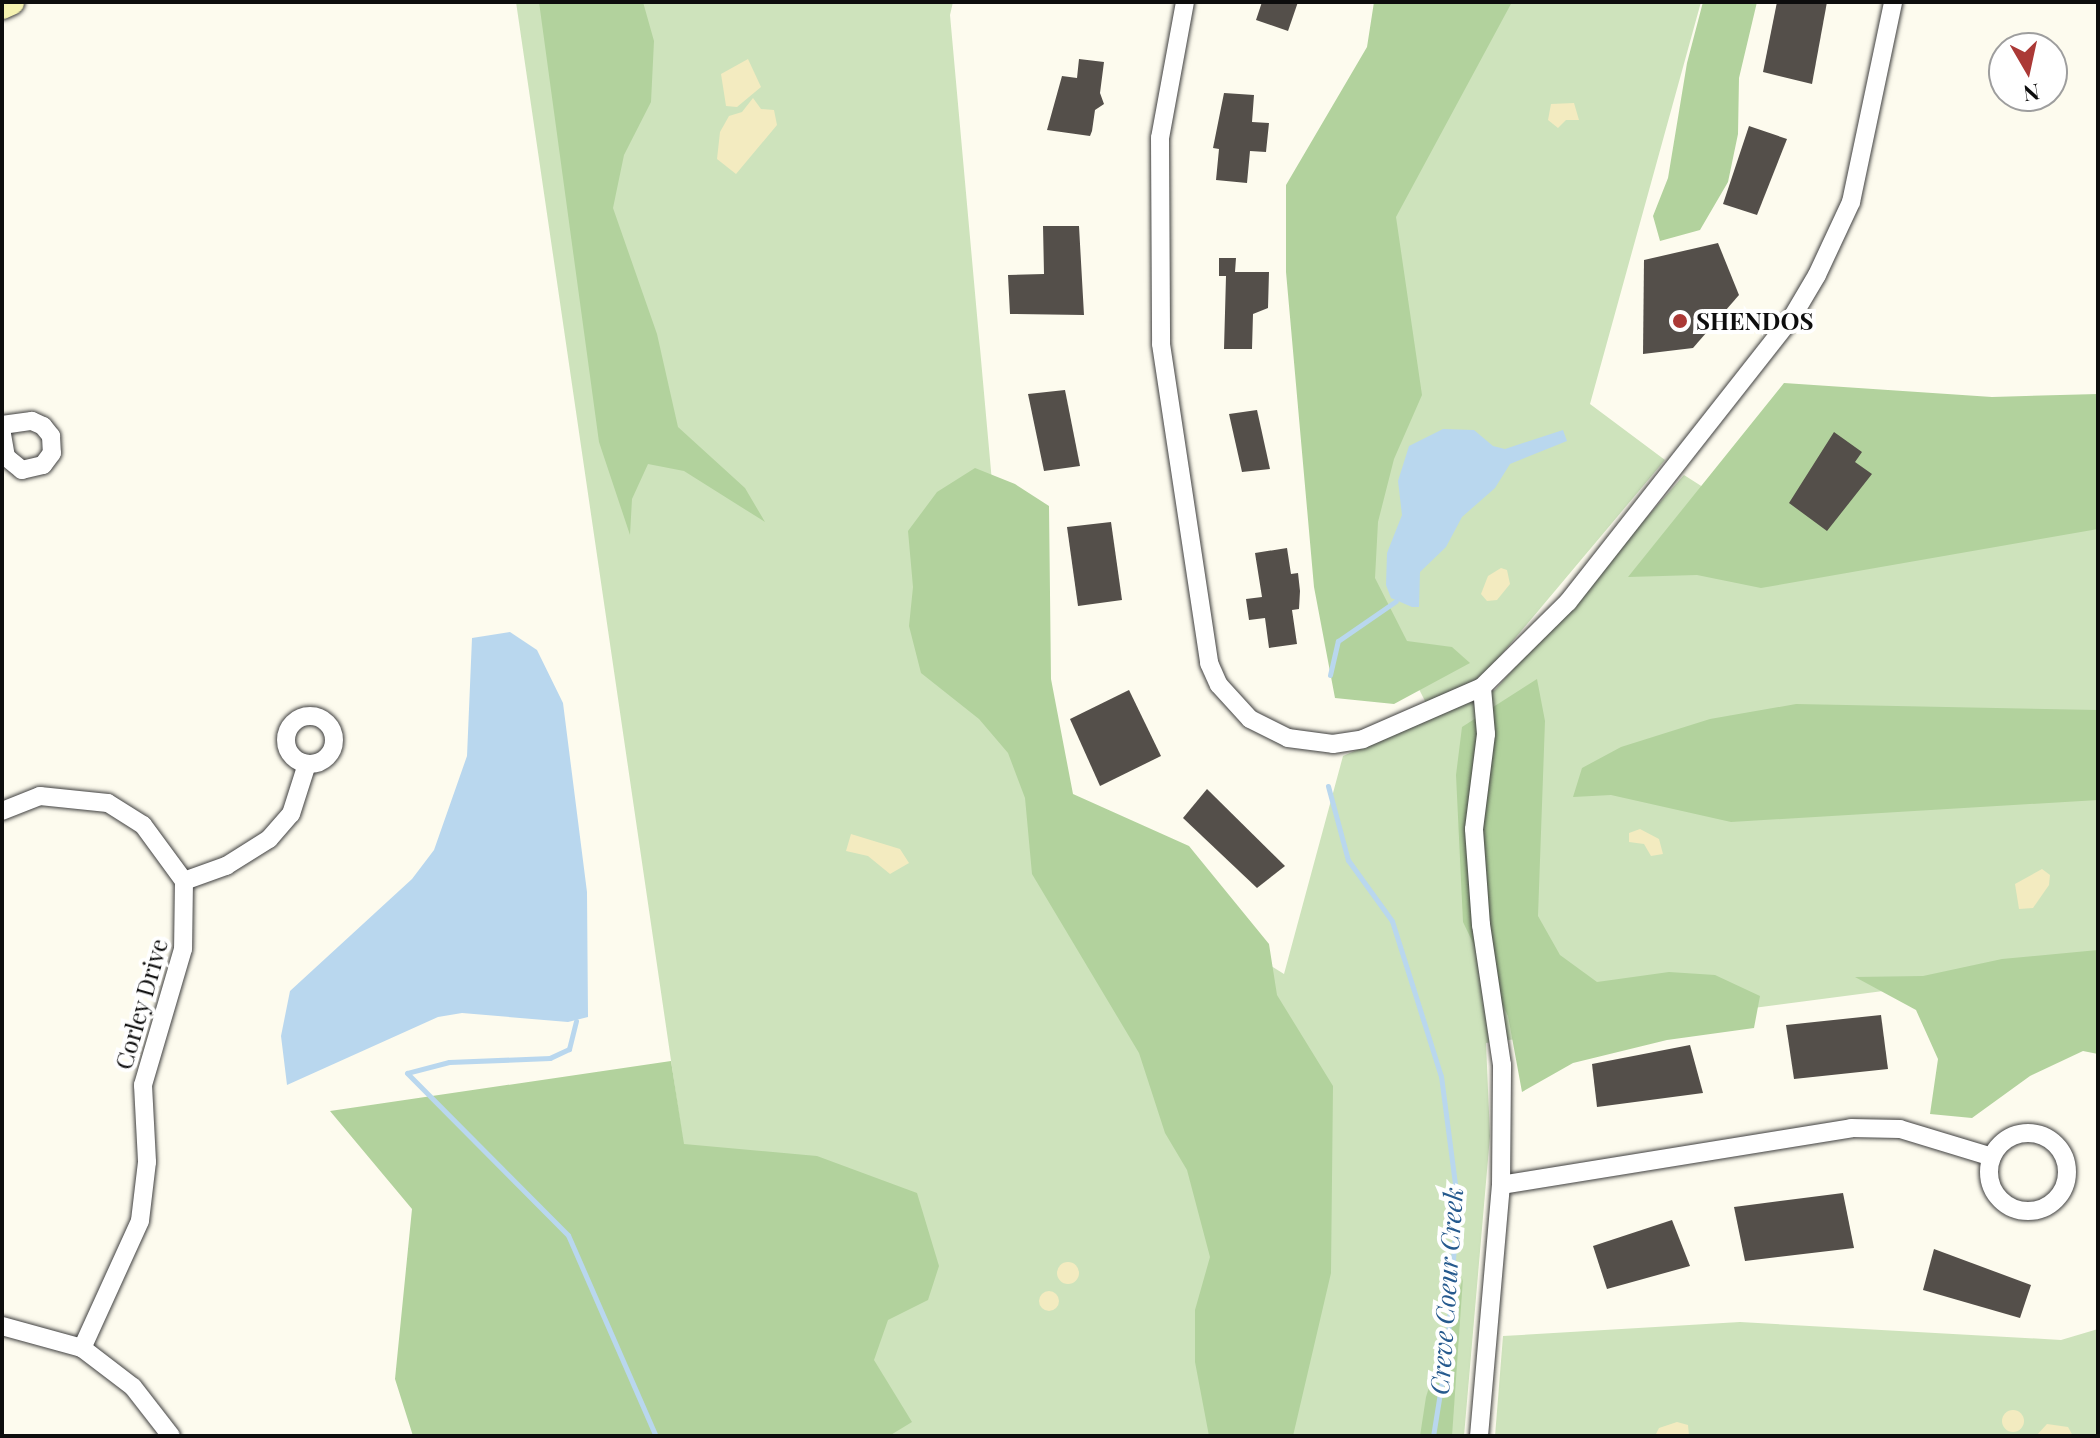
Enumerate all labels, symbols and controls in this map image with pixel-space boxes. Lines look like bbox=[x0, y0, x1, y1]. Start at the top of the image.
north arrow bbox=[1988, 32, 2068, 112]
text: N bbox=[2021, 78, 2042, 110]
place label: SHENDOS bbox=[1696, 307, 1813, 335]
marker: SHENDOS bbox=[1671, 312, 1689, 330]
street label: Corley Drive bbox=[109, 935, 173, 1073]
water label: Creve Coeur Creek bbox=[1423, 1186, 1469, 1396]

